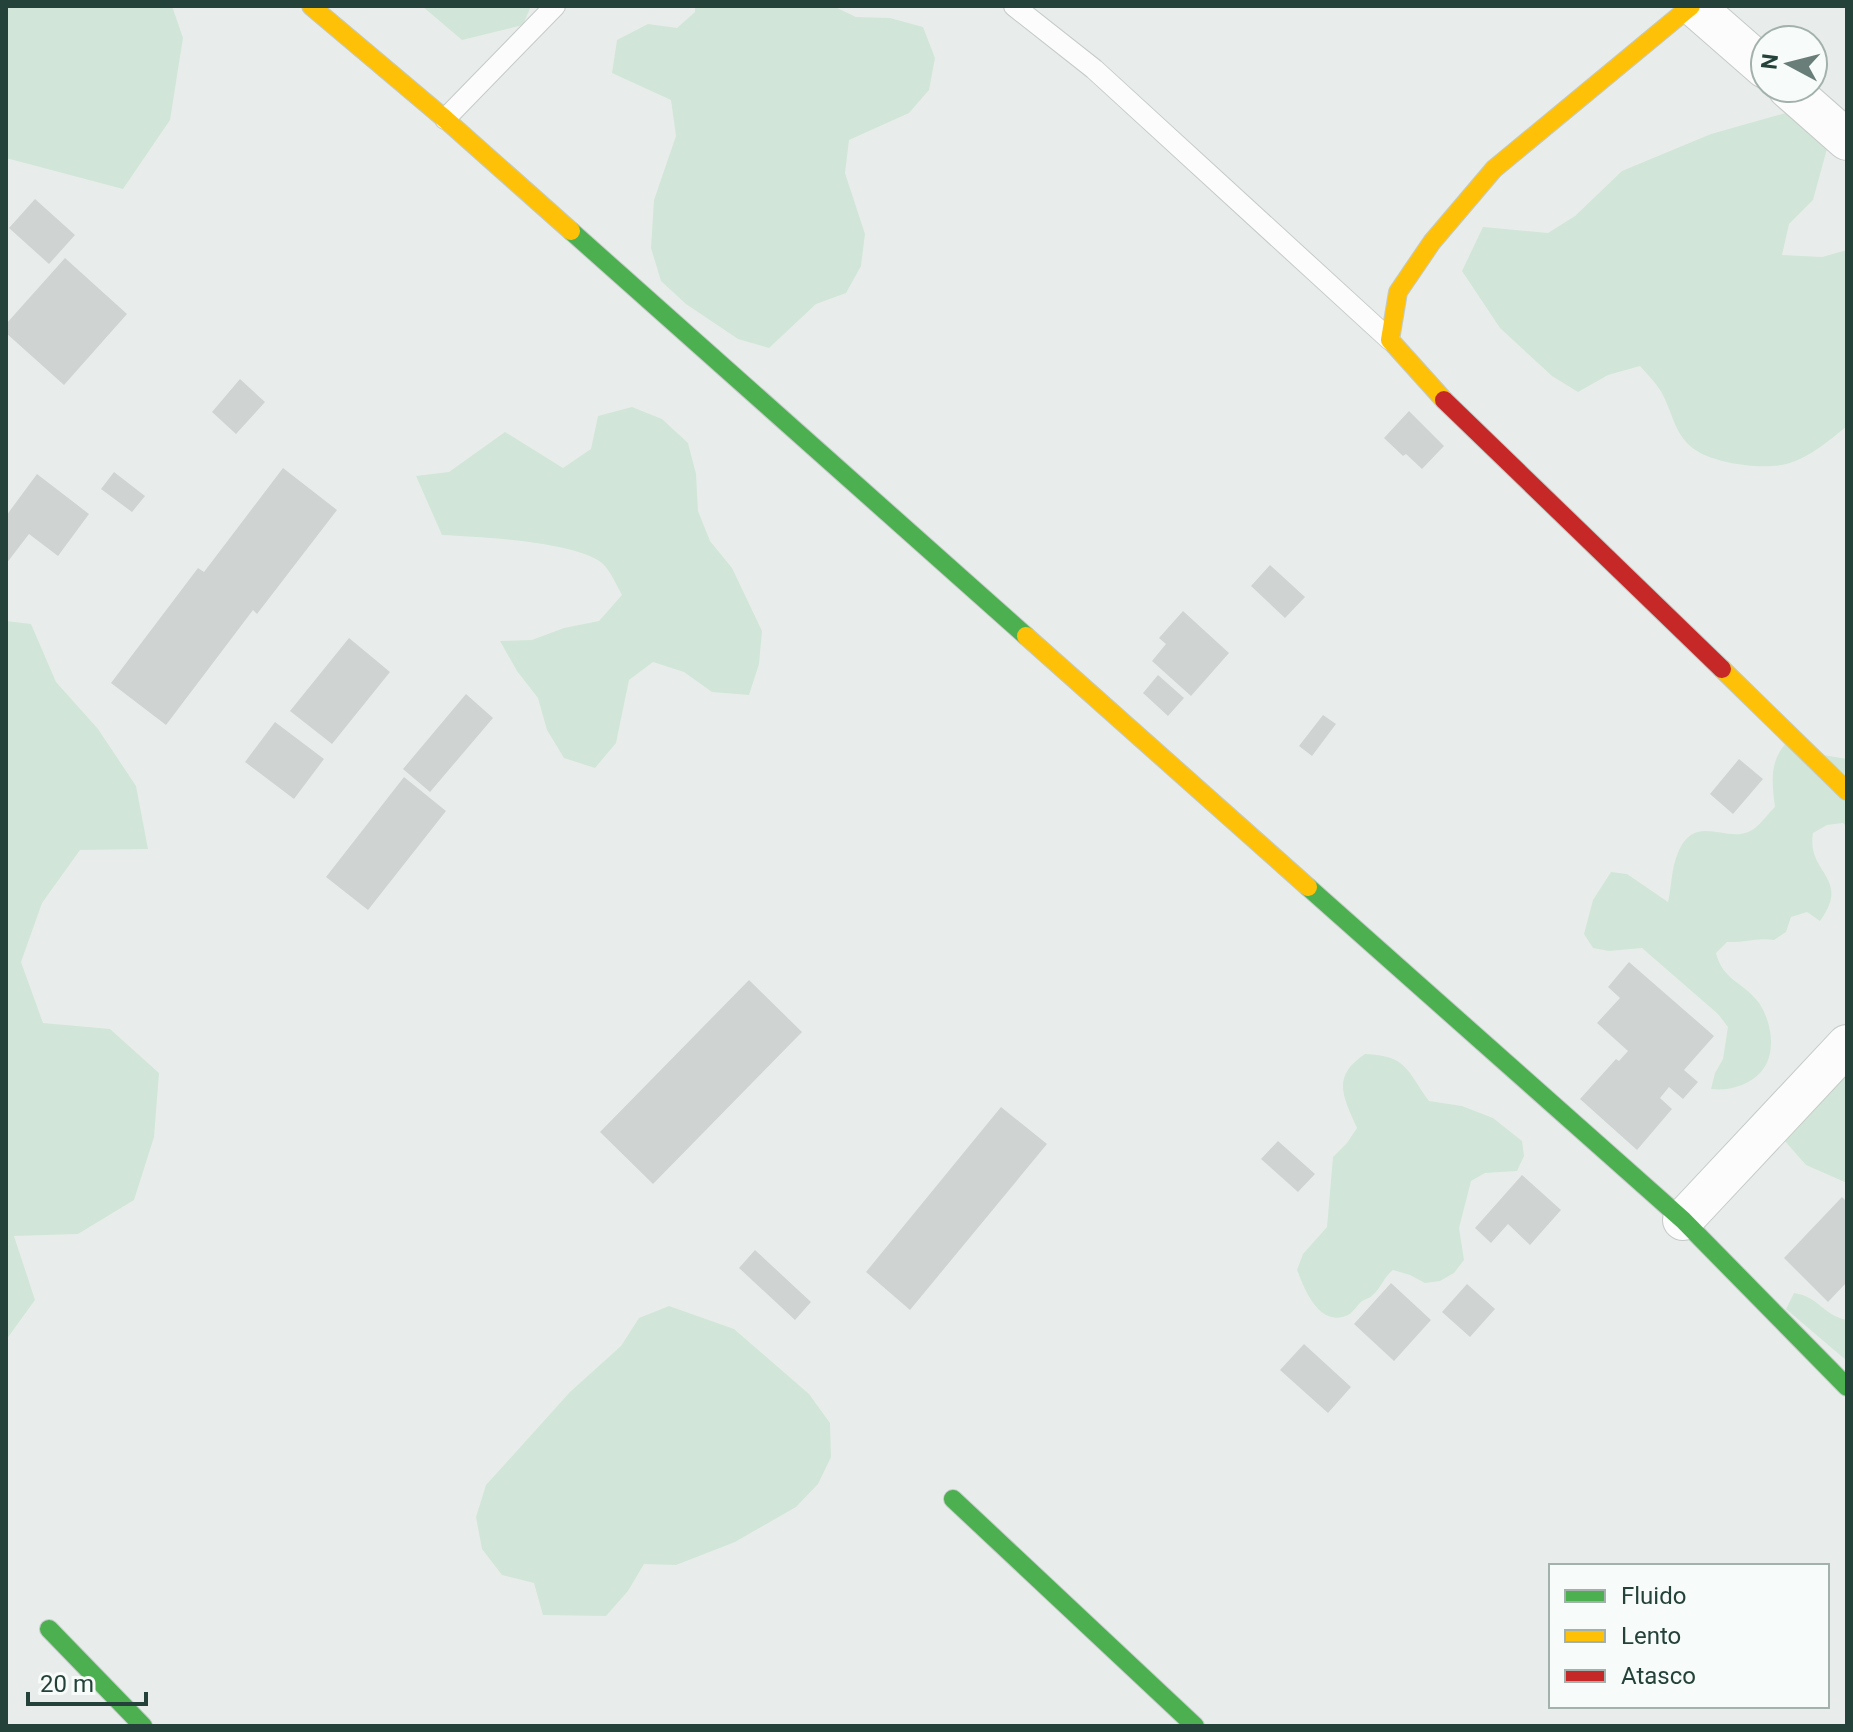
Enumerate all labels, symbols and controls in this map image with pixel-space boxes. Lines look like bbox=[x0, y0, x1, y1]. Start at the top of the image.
north arrow bbox=[1749, 24, 1829, 104]
text: N bbox=[1756, 52, 1783, 71]
legend bbox=[1549, 1564, 1829, 1708]
text: Fluido bbox=[1621, 1582, 1686, 1610]
text: Lento bbox=[1621, 1622, 1681, 1650]
scale bar bbox=[28, 1656, 146, 1706]
text: Atasco bbox=[1621, 1662, 1696, 1690]
text: 20 m bbox=[40, 1670, 94, 1698]

